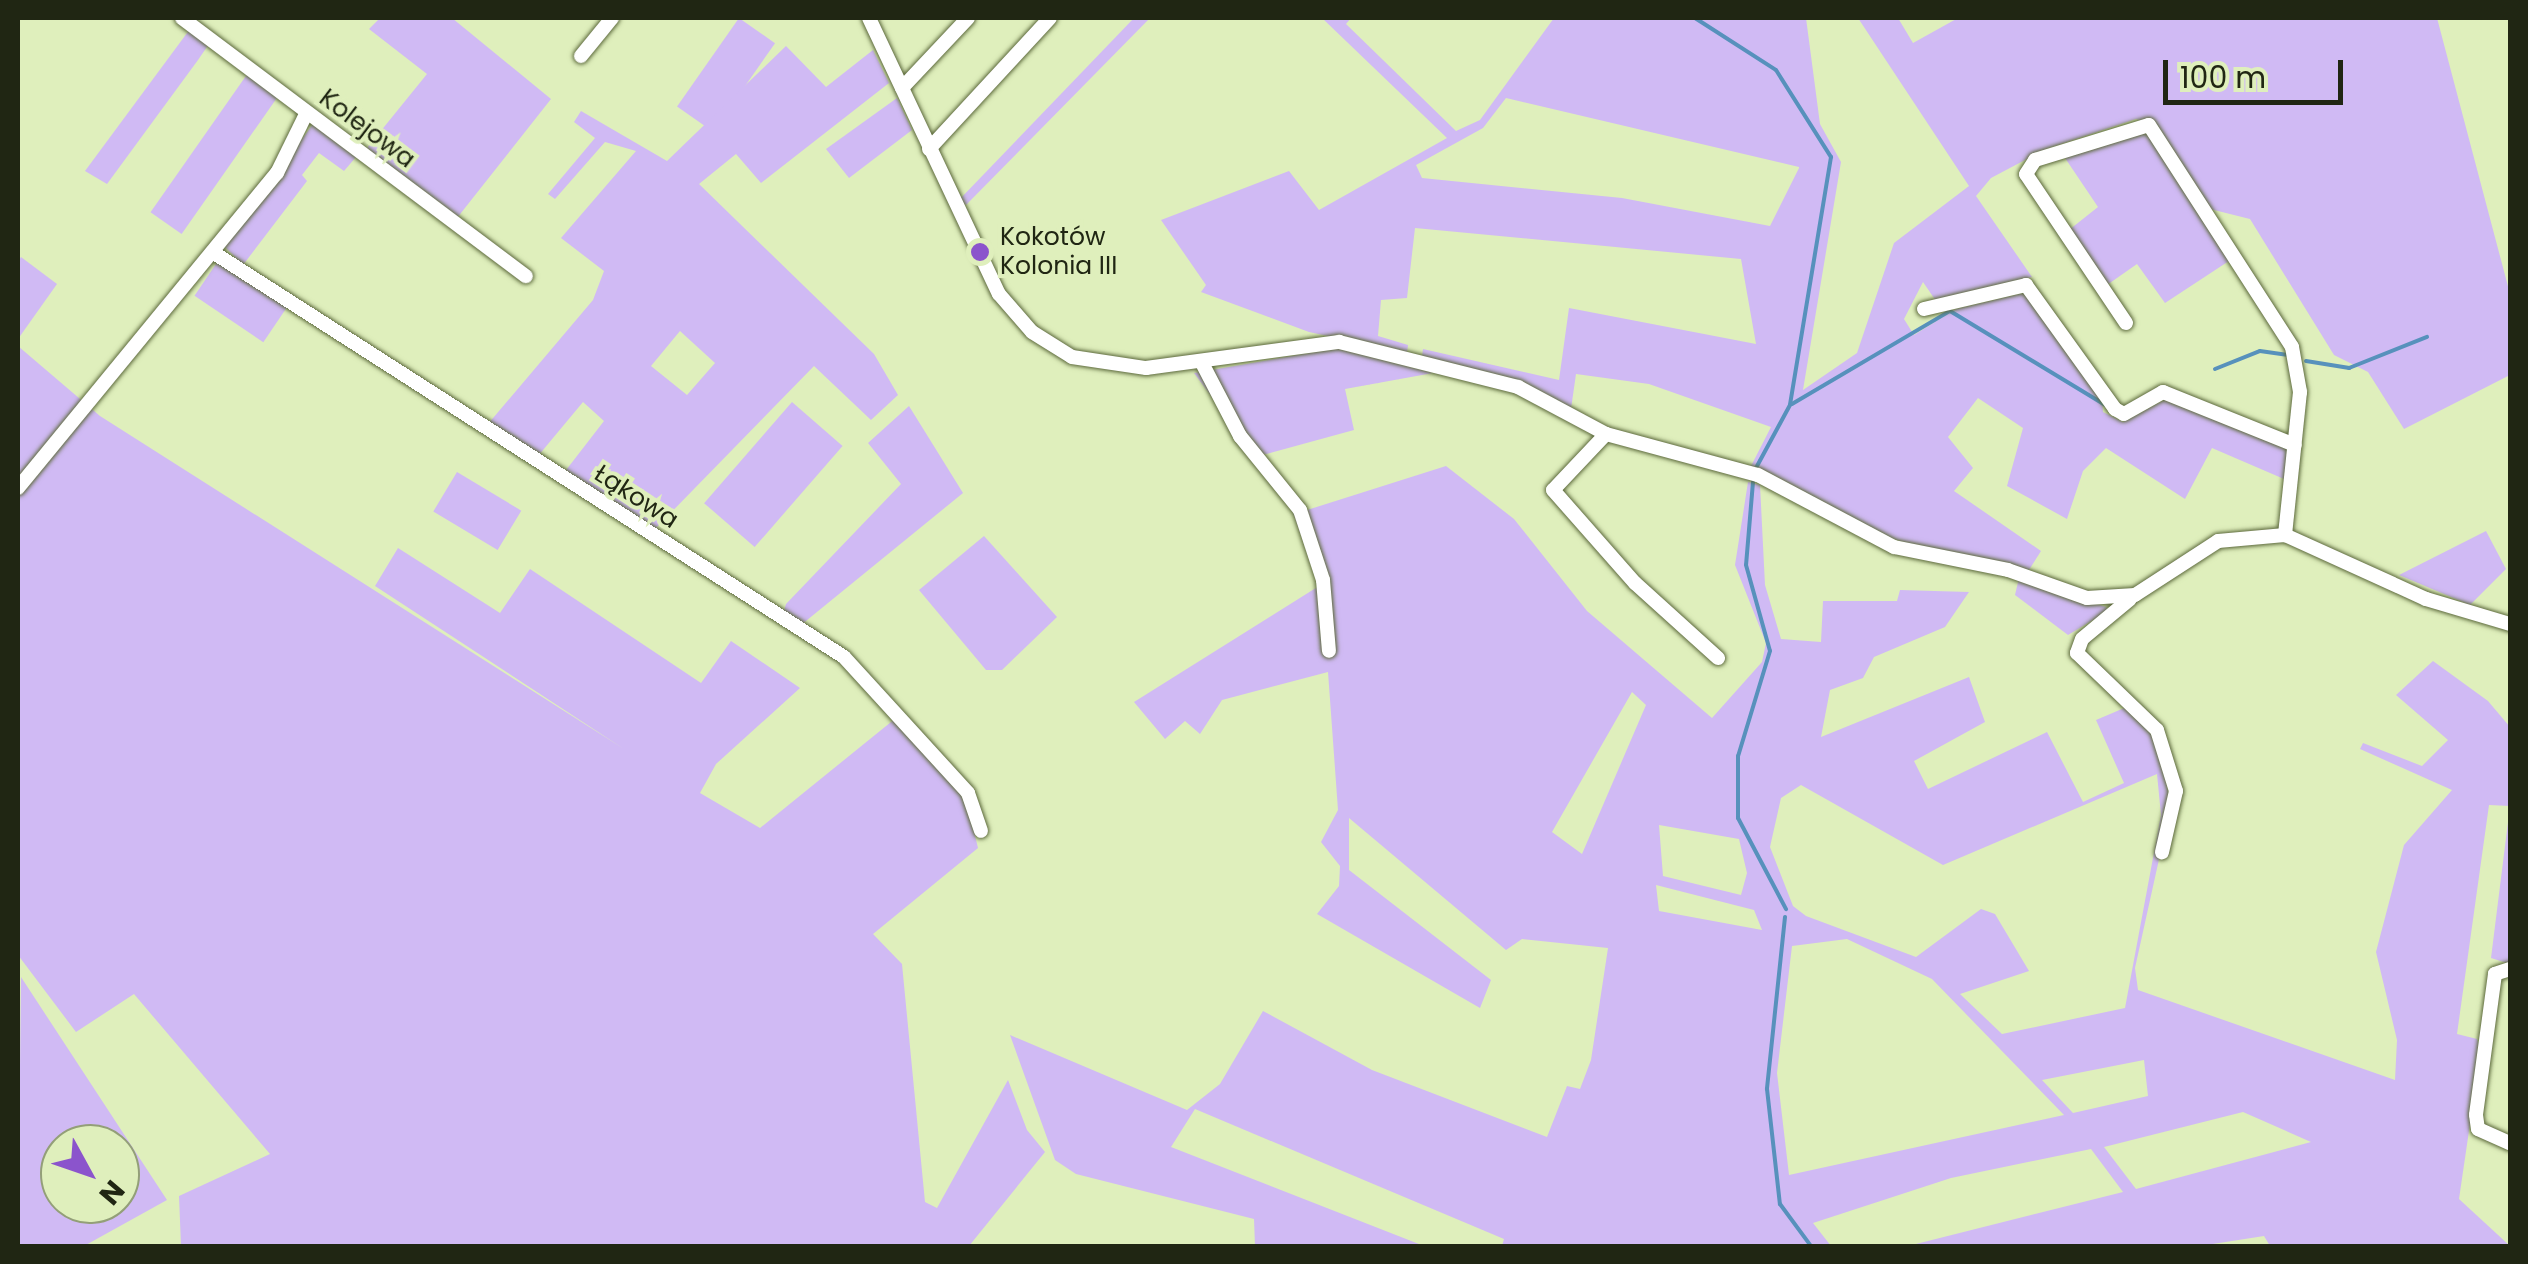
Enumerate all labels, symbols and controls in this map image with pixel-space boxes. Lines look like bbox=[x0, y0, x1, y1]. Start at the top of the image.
scale bar bbox=[2168, 40, 2348, 102]
text: 100 m bbox=[2180, 56, 2266, 99]
street label: Kolejowa bbox=[313, 83, 421, 175]
place label: Kokotów Kolonia III bbox=[1000, 223, 1117, 282]
marker: Kokotów Kolonia III bbox=[969, 241, 991, 263]
street label: Łąkowa bbox=[588, 459, 684, 535]
north arrow bbox=[40, 1124, 140, 1224]
text: N bbox=[90, 1172, 134, 1213]

